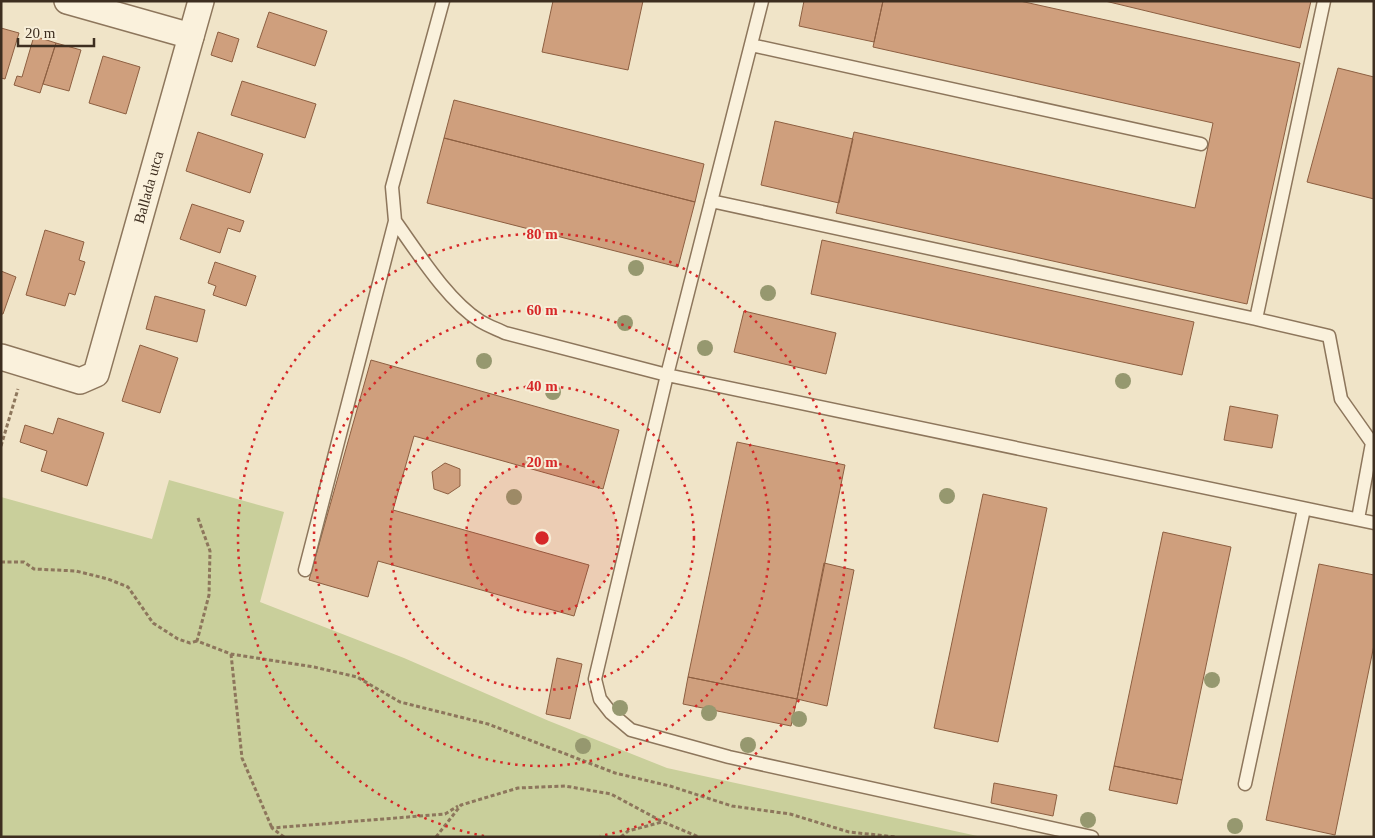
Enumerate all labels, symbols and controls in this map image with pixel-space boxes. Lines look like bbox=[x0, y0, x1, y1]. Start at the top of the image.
scale bar bbox=[18, 15, 94, 47]
text: 20 m bbox=[25, 25, 56, 41]
street label: Ballada utca bbox=[131, 149, 166, 225]
text: 80 m bbox=[526, 226, 558, 242]
text: 60 m bbox=[526, 302, 558, 318]
text: 40 m bbox=[526, 378, 558, 394]
text: 20 m bbox=[526, 454, 558, 470]
centre of rings bbox=[533, 529, 551, 547]

